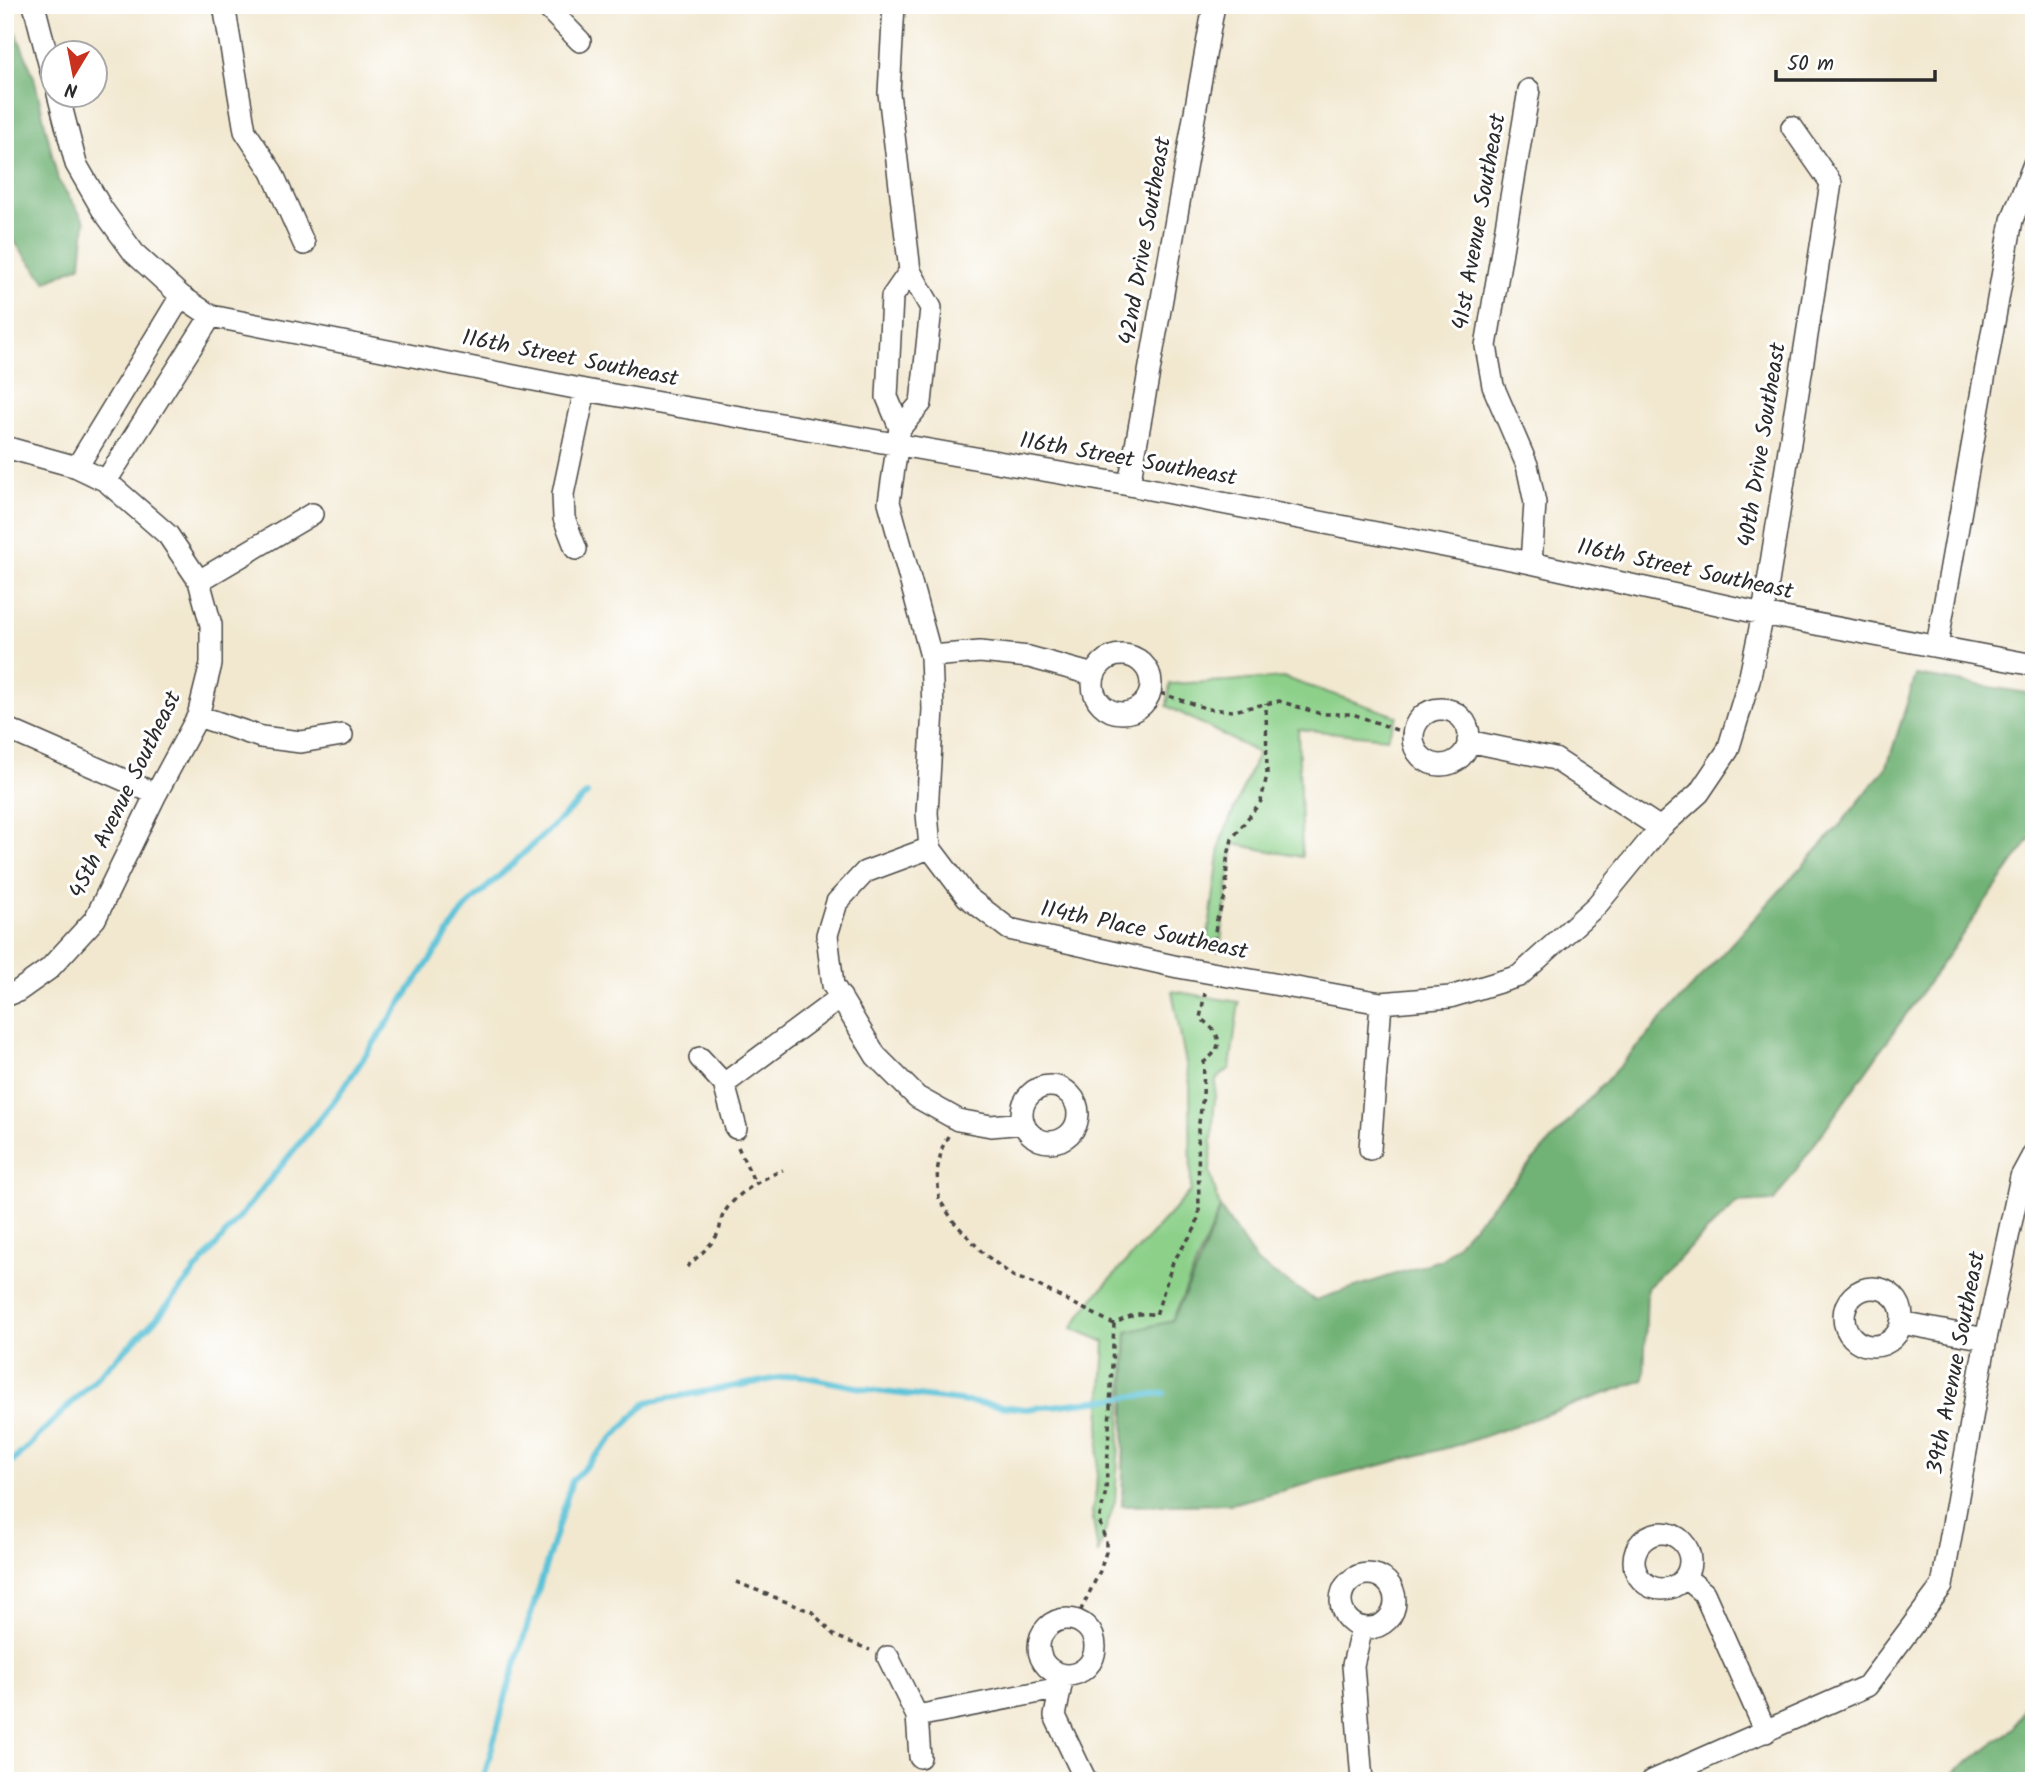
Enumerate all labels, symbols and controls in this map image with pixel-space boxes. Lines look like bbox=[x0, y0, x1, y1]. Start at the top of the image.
north arrow bbox=[38, 38, 108, 108]
scale bar bbox=[1776, 38, 1936, 82]
text: 50 m bbox=[1787, 48, 1834, 81]
text: N bbox=[63, 73, 80, 105]
street label: 41st Avenue Southeast bbox=[1443, 110, 1517, 333]
street label: 42nd Drive Southeast bbox=[1110, 133, 1182, 348]
street label: 116th Street Southeast bbox=[459, 320, 682, 398]
street label: 40th Drive Southeast bbox=[1729, 339, 1797, 550]
street label: 116th Street Southeast bbox=[1017, 423, 1241, 497]
street label: 116th Street Southeast bbox=[1574, 530, 1797, 611]
street label: 45th Avenue Southeast bbox=[60, 684, 192, 905]
street label: 114th Place Southeast bbox=[1037, 891, 1252, 971]
street label: 39th Avenue Southeast bbox=[1918, 1247, 1996, 1478]

